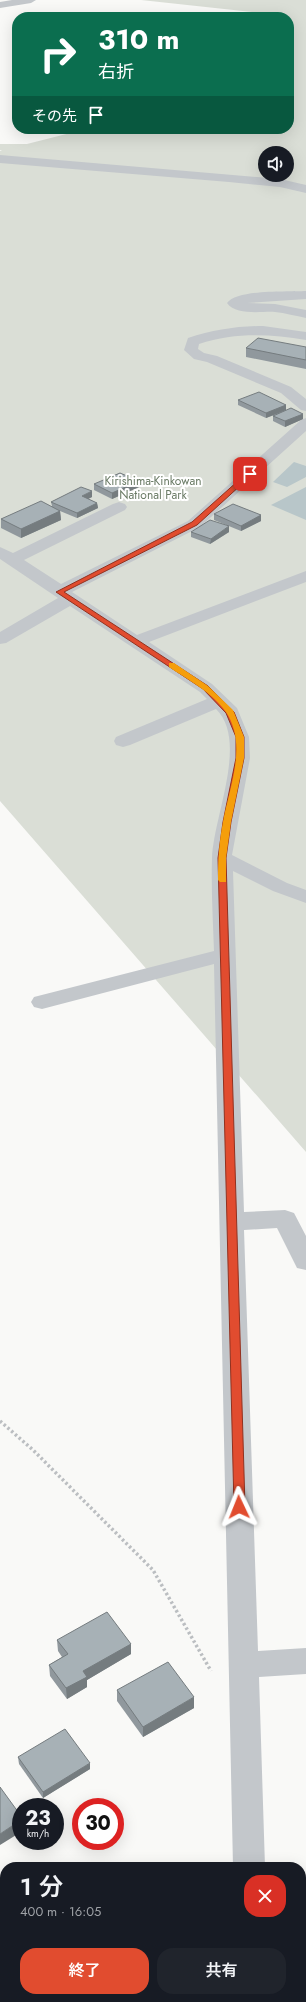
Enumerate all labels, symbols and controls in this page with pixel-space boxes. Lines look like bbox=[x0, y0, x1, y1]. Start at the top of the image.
text: 310 m bbox=[98, 19, 180, 60]
icon: right bbox=[32, 28, 84, 80]
text: 右折 bbox=[98, 59, 134, 85]
icon: arrive bbox=[85, 104, 107, 126]
text: その先 bbox=[32, 105, 77, 127]
map controls bbox=[258, 146, 294, 182]
button: sound bbox=[258, 146, 294, 182]
pin bbox=[233, 457, 267, 491]
icon: arrive bbox=[239, 463, 261, 485]
park label: Kirishima-Kinkowan National Park bbox=[105, 472, 201, 504]
position arrow bbox=[218, 1486, 260, 1528]
speed limit sign: 30 bbox=[72, 1798, 124, 1850]
text: 23 bbox=[25, 1804, 51, 1833]
text: km/h bbox=[27, 1826, 49, 1841]
text: 1 分 bbox=[20, 1869, 63, 1904]
button: close bbox=[244, 1875, 286, 1917]
text: 400 m · 16:05 bbox=[20, 1902, 101, 1921]
button: 終了 bbox=[20, 1948, 149, 1994]
button: 共有 bbox=[157, 1948, 286, 1994]

